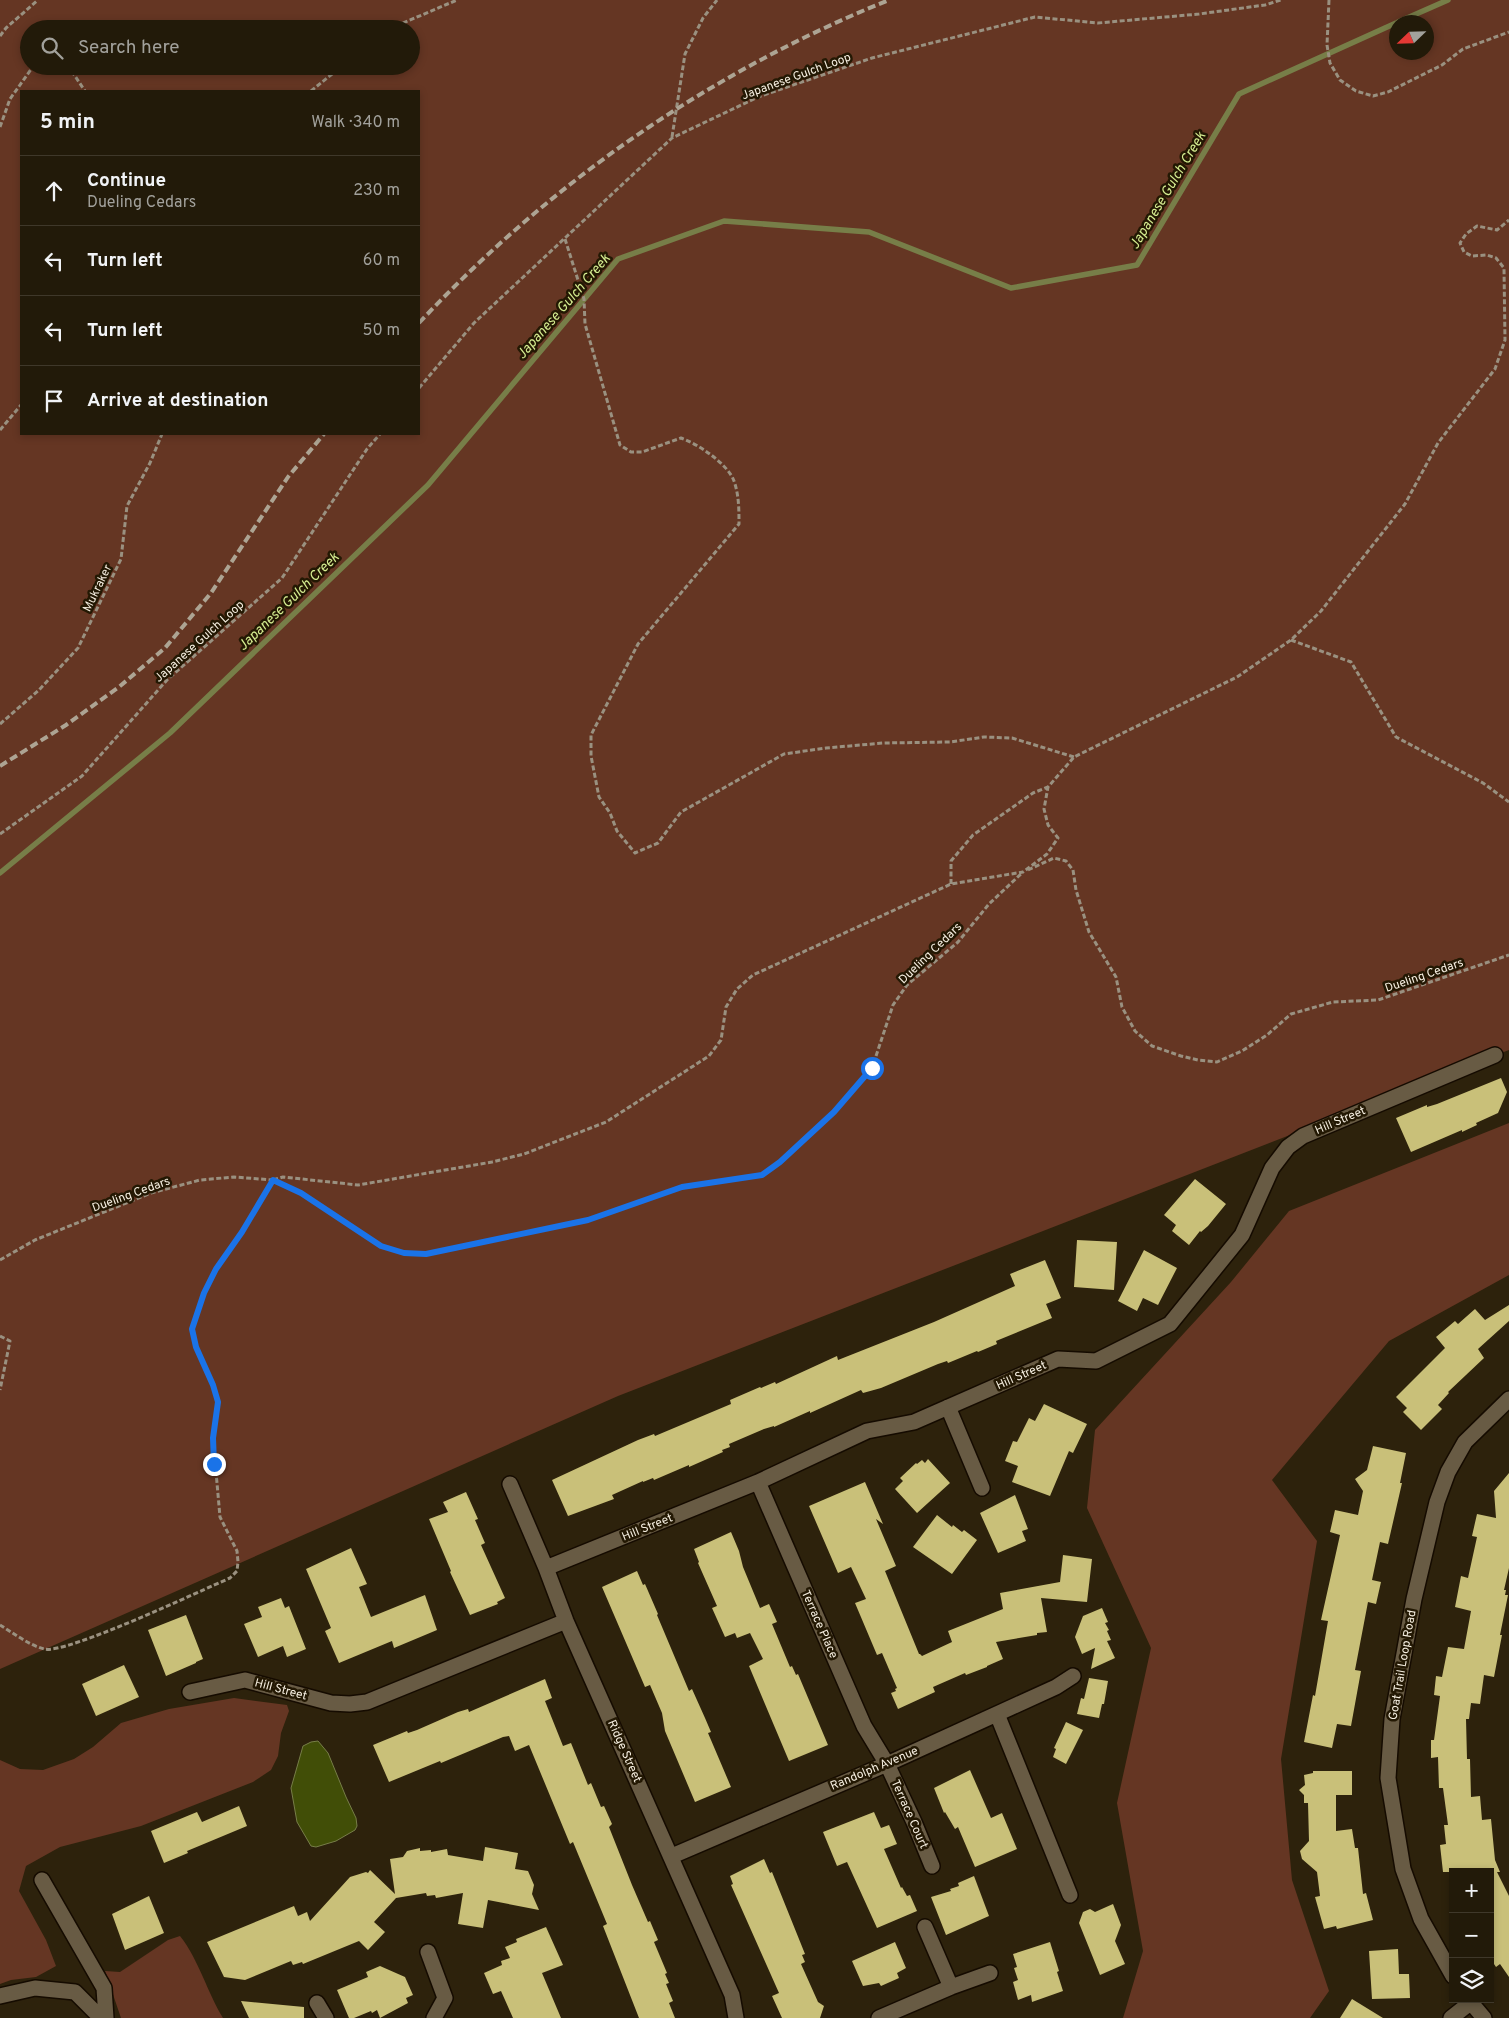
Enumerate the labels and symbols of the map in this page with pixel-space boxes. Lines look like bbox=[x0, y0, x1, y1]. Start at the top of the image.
north arrow bbox=[1389, 15, 1434, 60]
street label: Japanese Gulch Loop bbox=[739, 50, 853, 104]
water label: Japanese Gulch Creek bbox=[1127, 128, 1211, 253]
water label: Japanese Gulch Creek bbox=[514, 250, 615, 363]
water label: Japanese Gulch Creek bbox=[235, 549, 344, 655]
street label: Mukraker bbox=[80, 562, 116, 615]
street label: Japanese Gulch Loop bbox=[151, 597, 248, 686]
street label: Dueling Cedars bbox=[896, 920, 966, 988]
street label: Dueling Cedars bbox=[1383, 955, 1466, 997]
route start bbox=[861, 1057, 884, 1080]
street label: Hill Street bbox=[1313, 1103, 1368, 1139]
street label: Dueling Cedars bbox=[90, 1173, 173, 1216]
street label: Hill Street bbox=[994, 1358, 1049, 1394]
route end bbox=[203, 1453, 226, 1476]
street label: Hill Street bbox=[620, 1510, 675, 1545]
street label: Terrace Place bbox=[797, 1588, 841, 1661]
street label: Goat Trail Loop Road bbox=[1385, 1609, 1421, 1721]
street label: Hill Street bbox=[253, 1675, 309, 1705]
street label: Ridge Street bbox=[603, 1718, 645, 1785]
street label: Randolph Avenue bbox=[828, 1743, 921, 1795]
street label: Terrace Court bbox=[887, 1777, 931, 1852]

